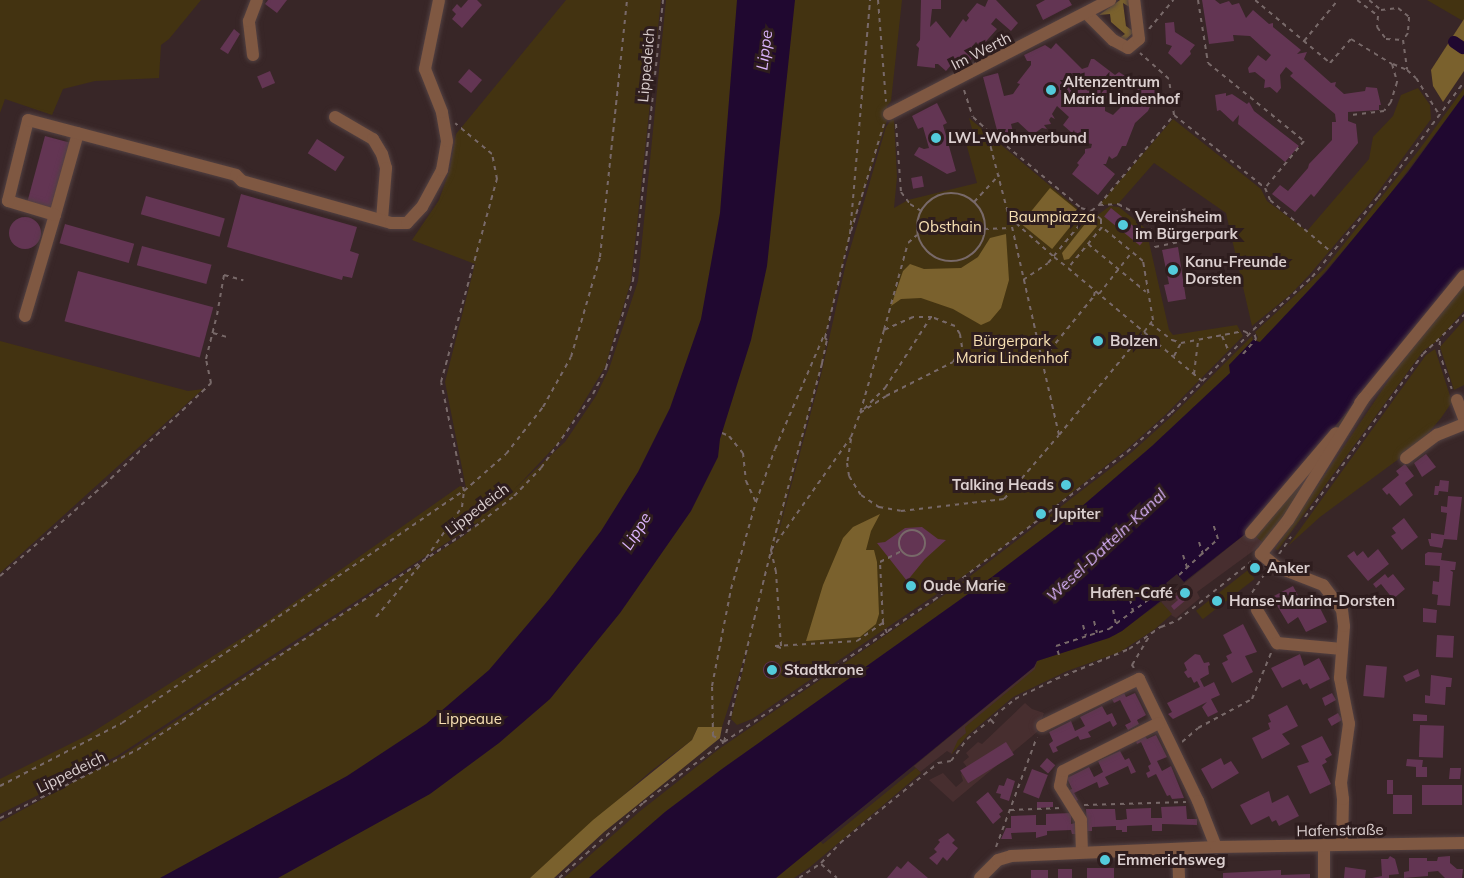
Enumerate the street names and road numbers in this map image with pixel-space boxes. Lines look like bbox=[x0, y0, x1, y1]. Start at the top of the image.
street label: Lippedeich bbox=[634, 27, 658, 103]
street label: Im Werth bbox=[948, 28, 1014, 74]
street label: Lippedeich bbox=[442, 479, 512, 539]
street label: Lippedeich bbox=[33, 748, 109, 796]
street label: Hafenstraße bbox=[1296, 820, 1384, 840]

